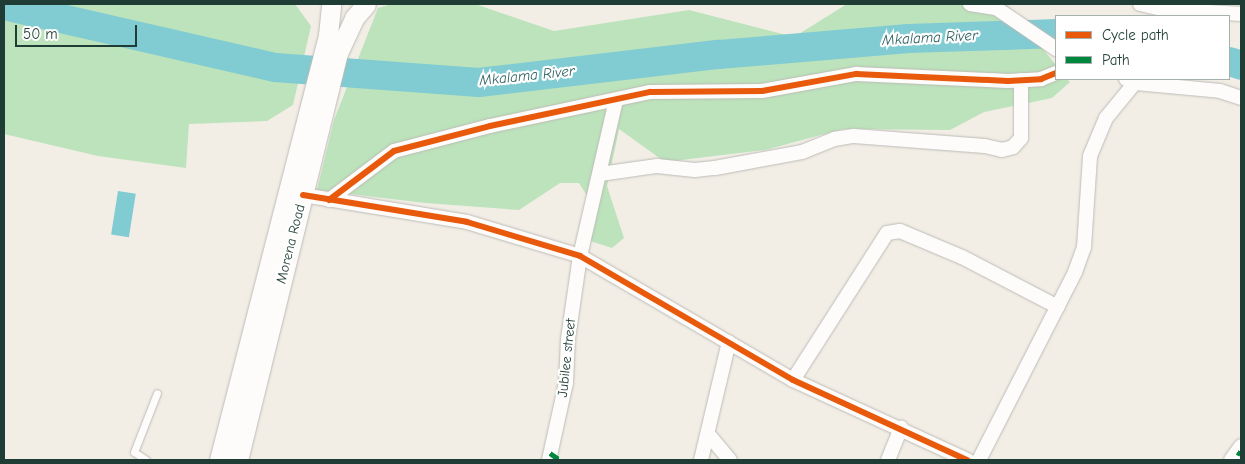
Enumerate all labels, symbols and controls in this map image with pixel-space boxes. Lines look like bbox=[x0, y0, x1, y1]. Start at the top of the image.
scale bar bbox=[18, 15, 140, 47]
legend bbox=[1055, 15, 1230, 80]
text: 50 m bbox=[23, 25, 58, 43]
text: Cycle path bbox=[1102, 26, 1169, 44]
water label: Mkalama River bbox=[882, 27, 978, 49]
text: Path bbox=[1102, 51, 1130, 69]
water label: Mkalama River bbox=[478, 62, 576, 90]
street label: Morena Road bbox=[273, 203, 309, 285]
street label: Jubilee street bbox=[555, 318, 579, 398]

